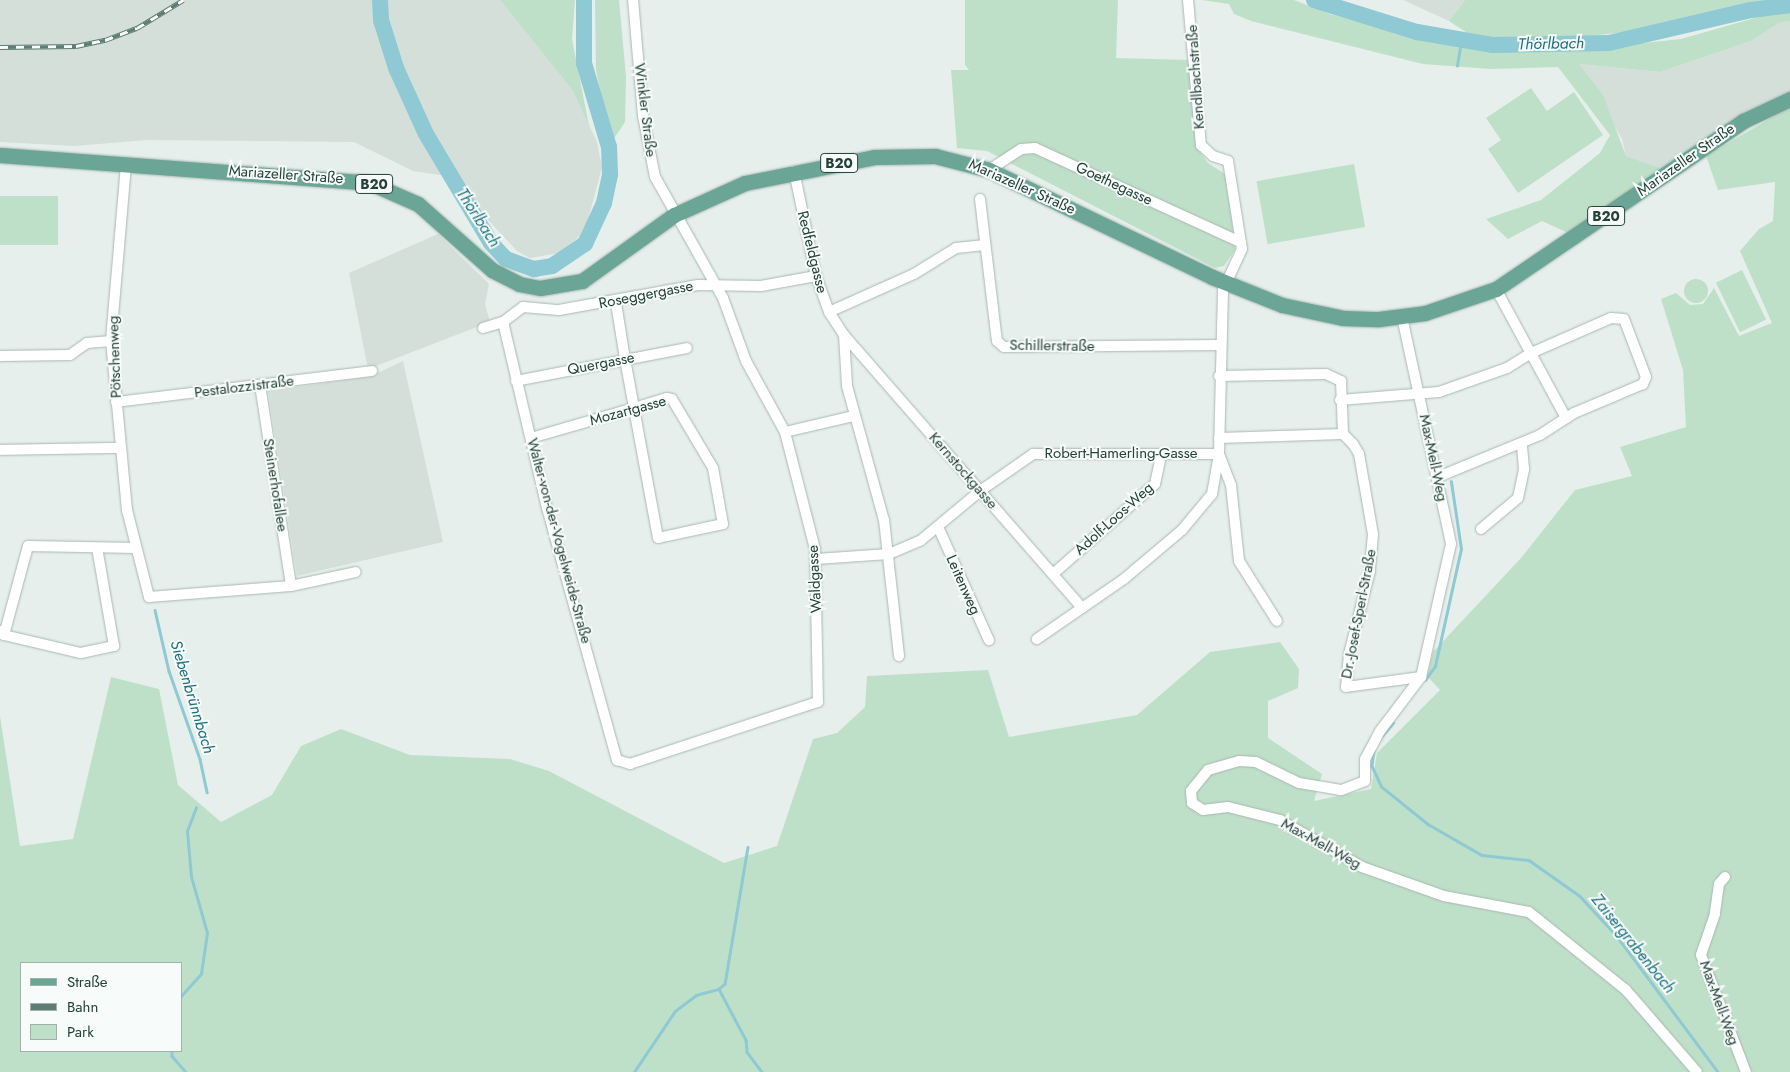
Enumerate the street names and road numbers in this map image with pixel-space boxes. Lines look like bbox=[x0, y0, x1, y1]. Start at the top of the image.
street label: Kendlbachstraße bbox=[1183, 24, 1209, 130]
street label: Winkler Straße bbox=[630, 62, 660, 158]
street label: Mariazeller Straße bbox=[1634, 120, 1738, 200]
road number: B20 bbox=[819, 152, 859, 174]
street label: Mariazeller Straße bbox=[966, 155, 1078, 219]
street label: Goethegasse bbox=[1073, 158, 1155, 210]
street label: Mariazeller Straße bbox=[228, 162, 344, 188]
road number: B20 bbox=[354, 172, 394, 195]
road number: B20 bbox=[1586, 205, 1626, 228]
street label: Redfeldgasse bbox=[793, 209, 831, 295]
street label: Roseggergasse bbox=[597, 277, 695, 313]
street label: Pötschenweg bbox=[105, 315, 125, 399]
street label: Schillerstraße bbox=[1009, 336, 1095, 356]
street label: Quergasse bbox=[566, 349, 636, 379]
street label: Pestalozzistraße bbox=[193, 372, 295, 402]
street label: Mozartgasse bbox=[588, 392, 668, 430]
street label: Max-Mell-Weg bbox=[1415, 413, 1451, 503]
street label: Kernstockgasse bbox=[925, 429, 1001, 513]
street label: Walter-von-der-Vogelweide-Straße bbox=[523, 436, 595, 646]
street label: Steinerhofallee bbox=[259, 437, 291, 533]
street label: Robert-Hamerling-Gasse bbox=[1045, 445, 1197, 463]
street label: Adolf-Loos-Weg bbox=[1071, 479, 1157, 559]
street label: Waldgasse bbox=[804, 545, 826, 613]
street label: Dr.-Josef-Sperl-Straße bbox=[1338, 548, 1380, 680]
street label: Leitenweg bbox=[942, 552, 984, 618]
street label: Max-Mell-Weg bbox=[1278, 815, 1364, 873]
street label: Max-Mell-Weg bbox=[1695, 958, 1743, 1048]

